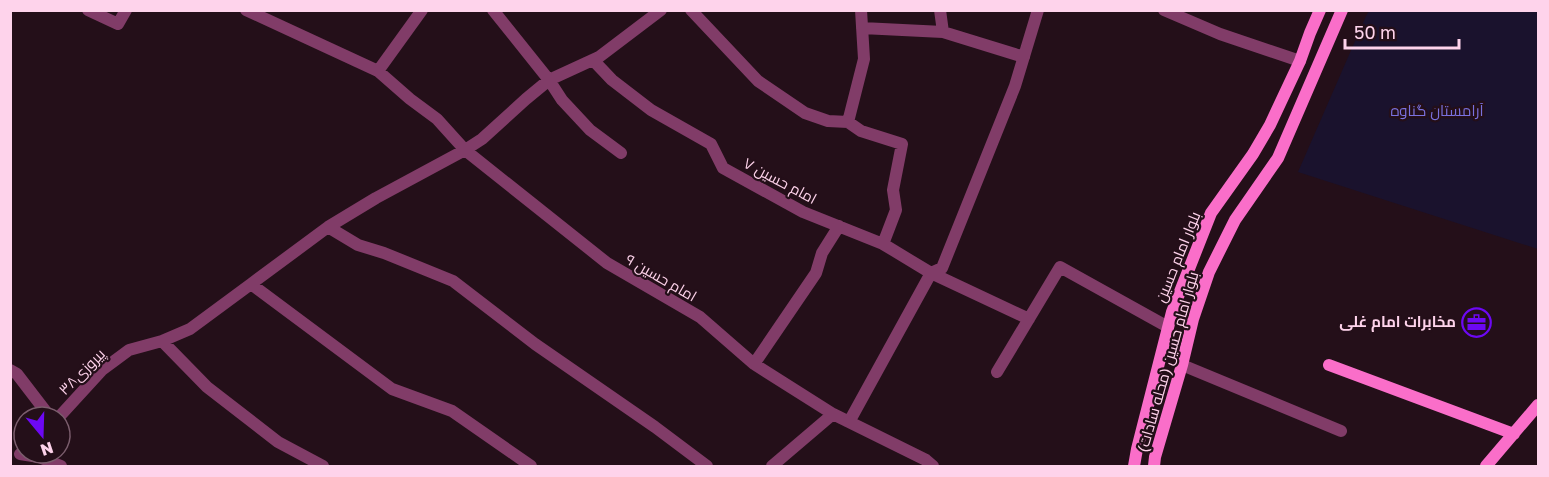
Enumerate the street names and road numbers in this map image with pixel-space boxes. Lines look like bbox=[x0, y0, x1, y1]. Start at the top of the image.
street label: امام حسین ۷ bbox=[740, 153, 820, 209]
street label: بلوار امام حسین bbox=[1151, 209, 1205, 305]
street label: امام حسین ۹ bbox=[622, 250, 700, 306]
street label: بلوار امام حسین (محله سادات) bbox=[1133, 269, 1203, 455]
street label: پیروزی۳۸ bbox=[54, 344, 110, 400]

